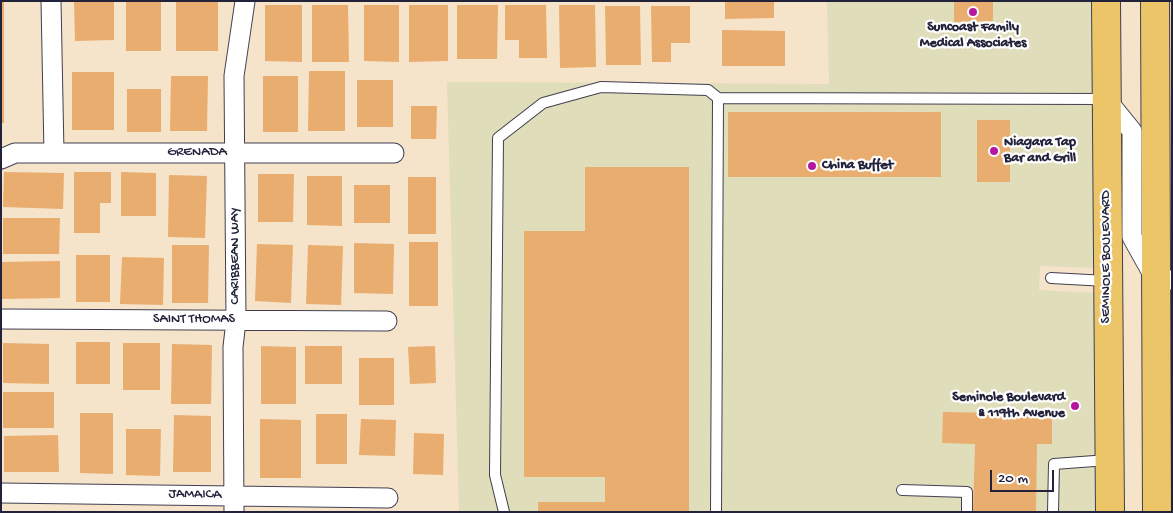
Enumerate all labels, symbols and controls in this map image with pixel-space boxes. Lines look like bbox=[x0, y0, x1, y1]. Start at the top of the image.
marker: Suncoast Family Medical Associates bbox=[967, 6, 979, 18]
place label: Suncoast Family Medical Associates bbox=[920, 20, 1026, 52]
place label: Niagara Tap Bar and Grill bbox=[1004, 135, 1076, 168]
street label: GRENADA bbox=[167, 145, 227, 161]
marker: Niagara Tap Bar and Grill bbox=[988, 145, 1000, 157]
place label: China Buffet bbox=[822, 158, 893, 174]
marker: China Buffet bbox=[806, 160, 818, 172]
street label: SEMINOLE BOULEVARD bbox=[1099, 190, 1115, 324]
street label: CARIBBEAN WAY bbox=[228, 208, 244, 304]
street label: SAINT THOMAS bbox=[153, 312, 235, 328]
place label: Seminole Boulevard & 119th Avenue bbox=[952, 390, 1065, 422]
marker: Seminole Boulevard & 119th Avenue bbox=[1069, 400, 1081, 412]
scale bar bbox=[993, 460, 1057, 492]
text: 20 m bbox=[998, 470, 1028, 488]
street label: JAMAICA bbox=[168, 486, 222, 504]

